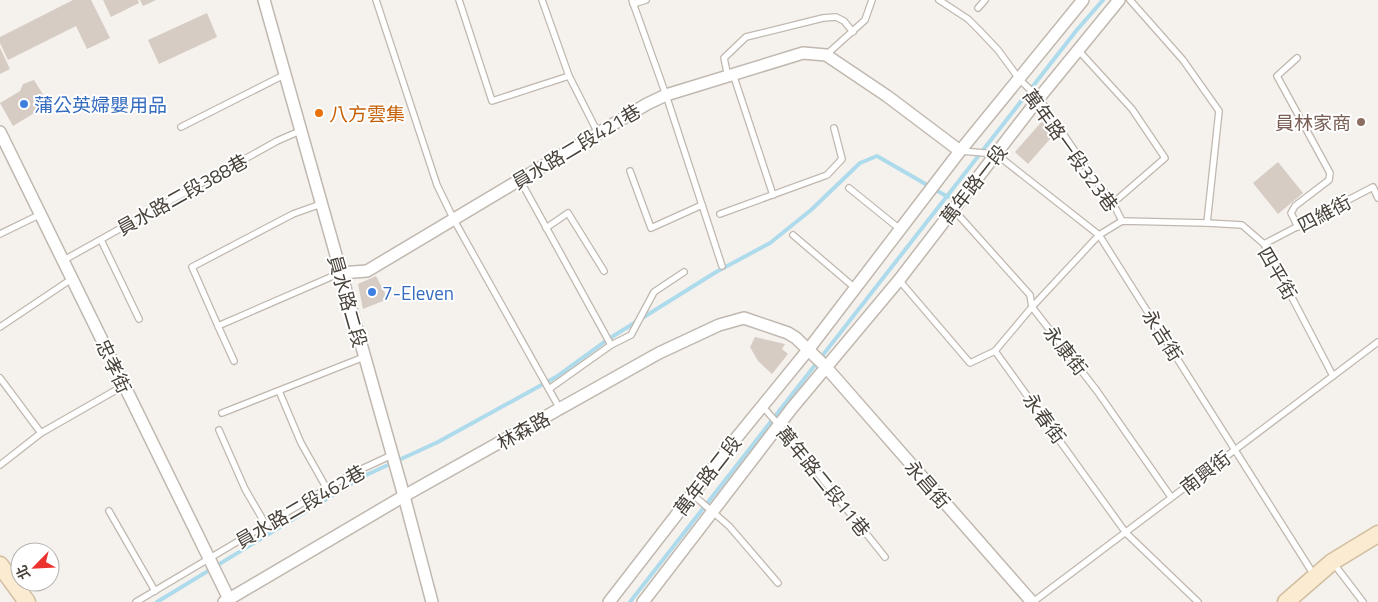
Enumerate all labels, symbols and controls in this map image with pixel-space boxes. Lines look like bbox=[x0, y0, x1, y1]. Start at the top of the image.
street label: 萬年路一段323巷 bbox=[1016, 82, 1126, 218]
place label: 蒲公英婦嬰用品 bbox=[34, 90, 167, 119]
street label: 員水路二段421巷 bbox=[506, 96, 646, 196]
marker: 蒲公英婦嬰用品 bbox=[18, 98, 30, 110]
place label: 八方雲集 bbox=[329, 99, 405, 128]
marker: 八方雲集 bbox=[313, 107, 325, 119]
place label: 員林家商 bbox=[1275, 108, 1351, 137]
marker: 員林家商 bbox=[1355, 116, 1367, 128]
street label: 萬年路一段 bbox=[932, 138, 1014, 230]
street label: 員水路二段388巷 bbox=[111, 146, 253, 242]
street label: 四維街 bbox=[1292, 187, 1356, 239]
street label: 四平街 bbox=[1251, 241, 1305, 305]
street label: 員水路二段 bbox=[321, 251, 375, 351]
place label: 7-Eleven bbox=[382, 278, 454, 307]
marker: 7-Eleven bbox=[366, 286, 378, 298]
street label: 永吉街 bbox=[1136, 303, 1190, 367]
street label: 永康街 bbox=[1037, 319, 1095, 381]
street label: 忠孝街 bbox=[89, 334, 139, 398]
street label: 永春街 bbox=[1017, 386, 1073, 450]
street label: 林森路 bbox=[491, 403, 555, 457]
street label: 萬年路二段11巷 bbox=[770, 419, 878, 543]
street label: 萬年路二段 bbox=[666, 429, 748, 521]
street label: 南興街 bbox=[1174, 443, 1236, 501]
street label: 永昌街 bbox=[898, 453, 958, 515]
street label: 員水路二段462巷 bbox=[230, 457, 370, 555]
north arrow bbox=[10, 542, 60, 592]
text: 北 bbox=[10, 562, 35, 583]

